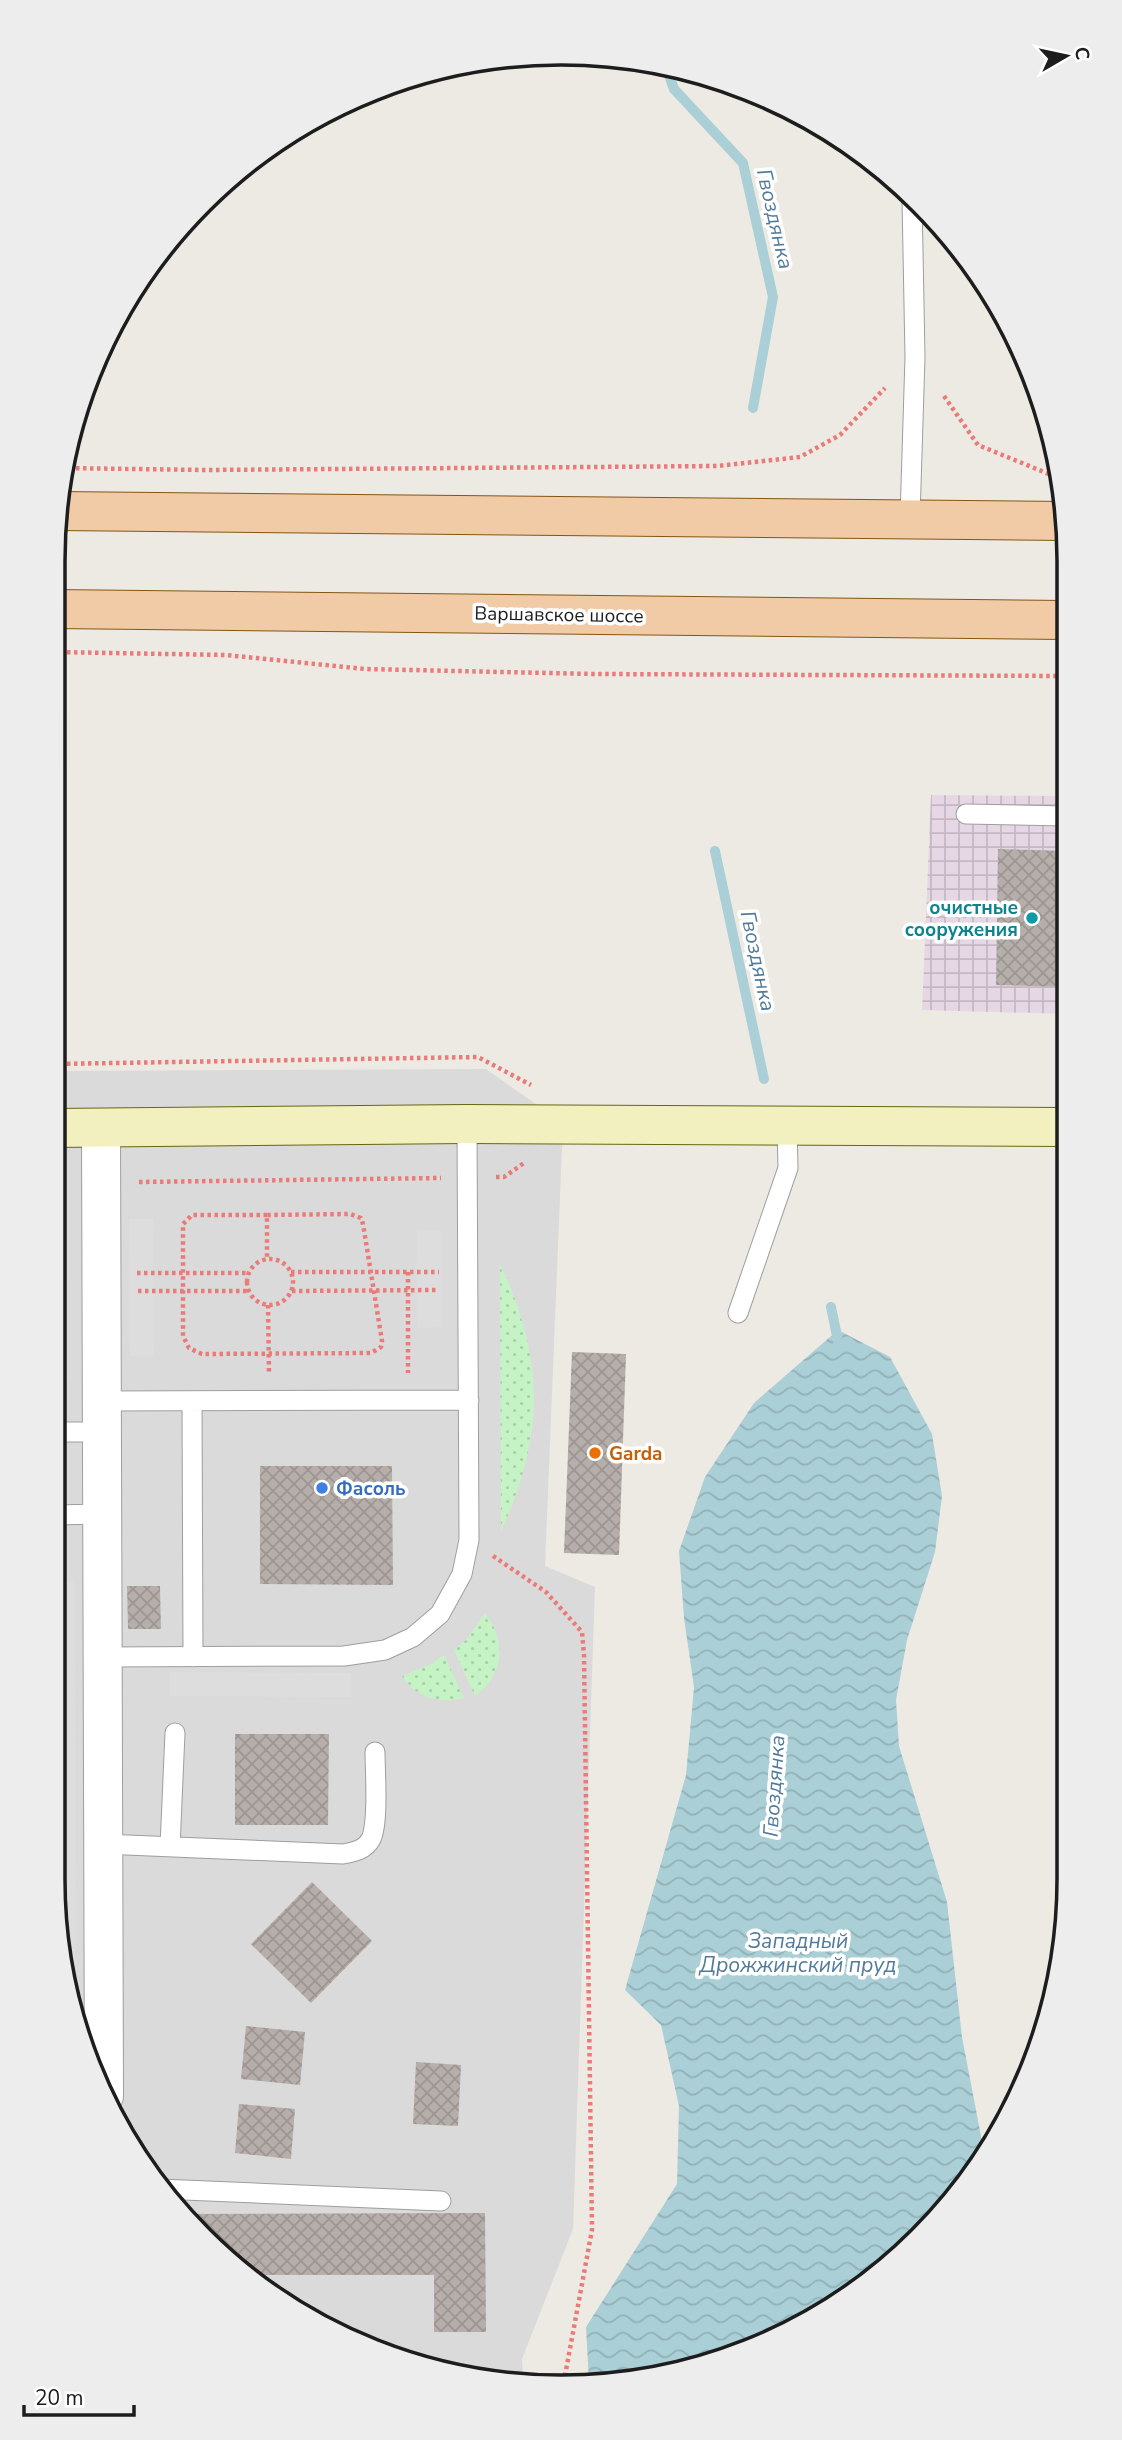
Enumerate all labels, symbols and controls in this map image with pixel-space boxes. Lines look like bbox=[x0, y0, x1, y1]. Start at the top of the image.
north arrow bbox=[1031, 21, 1101, 91]
text: С bbox=[1068, 45, 1096, 62]
water label: Гвоздянка bbox=[750, 166, 800, 272]
street label: Варшавское шоссе bbox=[474, 601, 644, 629]
place label: очистные сооружения bbox=[905, 895, 1018, 943]
water label: Гвоздянка bbox=[734, 908, 782, 1014]
marker: очистные сооружения bbox=[1024, 910, 1040, 926]
place label: Garda bbox=[609, 1441, 662, 1467]
marker: Garda bbox=[587, 1445, 603, 1461]
place label: Фасоль bbox=[336, 1476, 406, 1502]
marker: Фасоль bbox=[314, 1480, 330, 1496]
water label: Гвоздянка bbox=[756, 1734, 792, 1838]
water label: Западный Дрожжинский пруд bbox=[699, 1927, 896, 1979]
scale bar bbox=[24, 2374, 135, 2418]
text: 20 m bbox=[35, 2384, 84, 2412]

